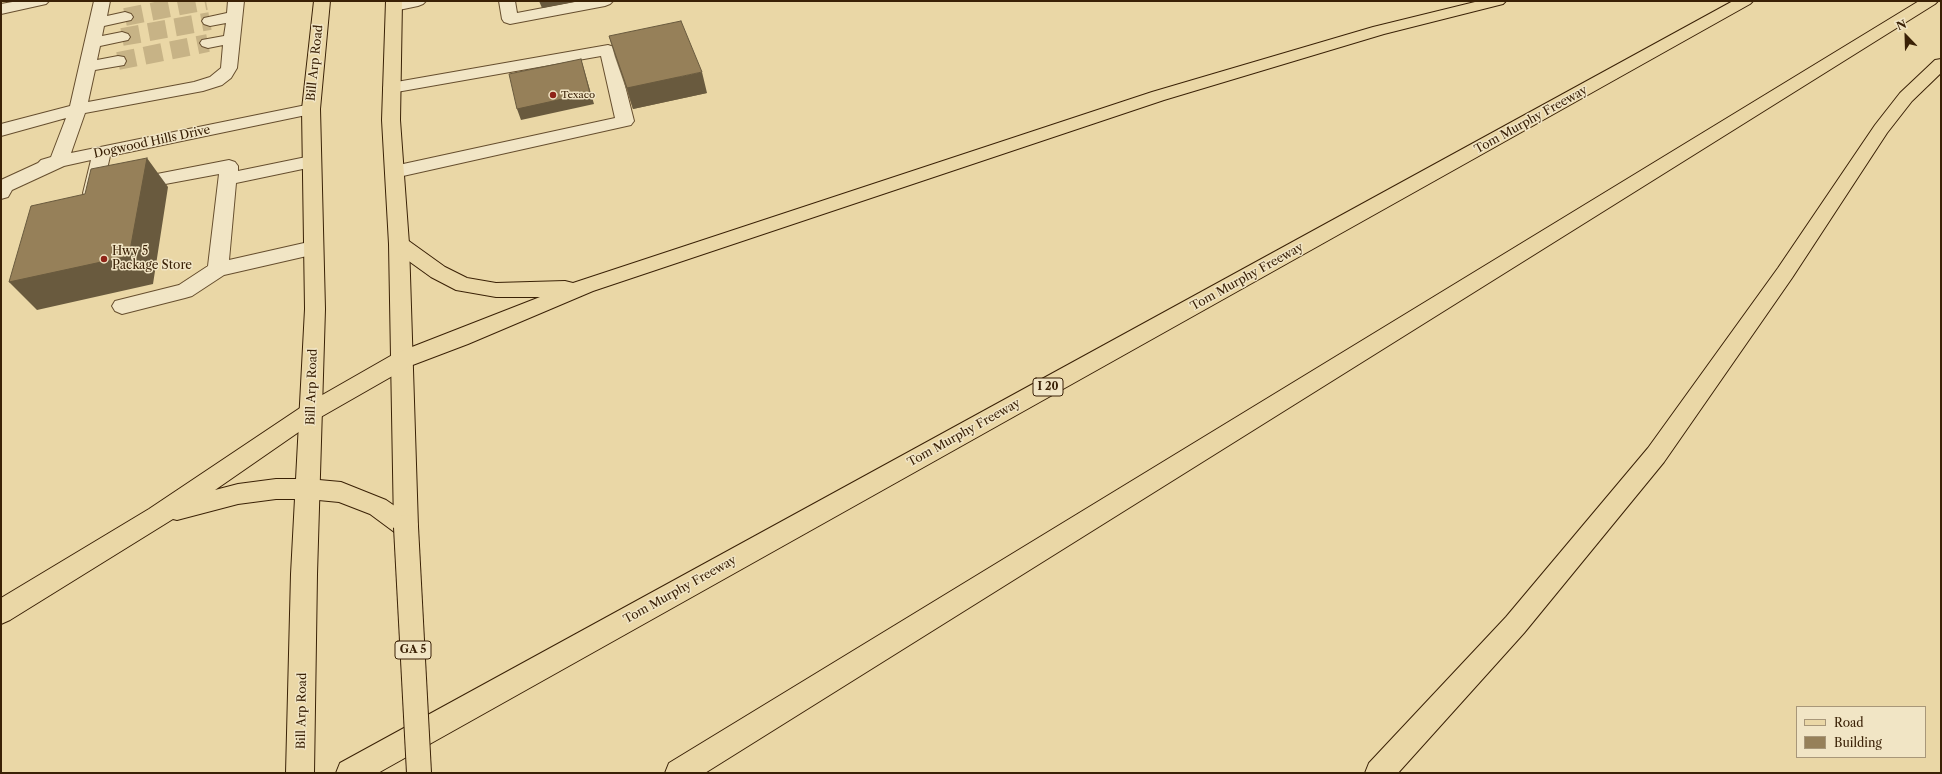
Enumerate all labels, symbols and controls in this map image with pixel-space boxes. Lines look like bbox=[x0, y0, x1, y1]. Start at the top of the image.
north arrow bbox=[1886, 16, 1926, 56]
text: N bbox=[1894, 17, 1908, 33]
street label: Bill Arp Road bbox=[304, 24, 326, 102]
street label: Tom Murphy Freeway bbox=[1472, 83, 1590, 157]
place label: Texaco bbox=[561, 89, 595, 101]
marker: Texaco bbox=[548, 90, 558, 100]
street label: Dogwood Hills Drive bbox=[92, 123, 212, 161]
street label: Tom Murphy Freeway bbox=[1188, 240, 1306, 314]
place label: Hwy 5 Package Store bbox=[112, 245, 192, 273]
marker: Hwy 5 Package Store bbox=[99, 254, 109, 264]
street label: Bill Arp Road bbox=[303, 349, 321, 425]
road number: I 20 bbox=[1033, 378, 1063, 396]
street label: Tom Murphy Freeway bbox=[905, 396, 1023, 470]
street label: Tom Murphy Freeway bbox=[621, 553, 739, 627]
road number: GA 5 bbox=[395, 641, 431, 659]
street label: Bill Arp Road bbox=[294, 673, 310, 749]
legend bbox=[1796, 706, 1926, 758]
text: Road bbox=[1834, 715, 1864, 730]
text: Building bbox=[1834, 735, 1882, 750]

